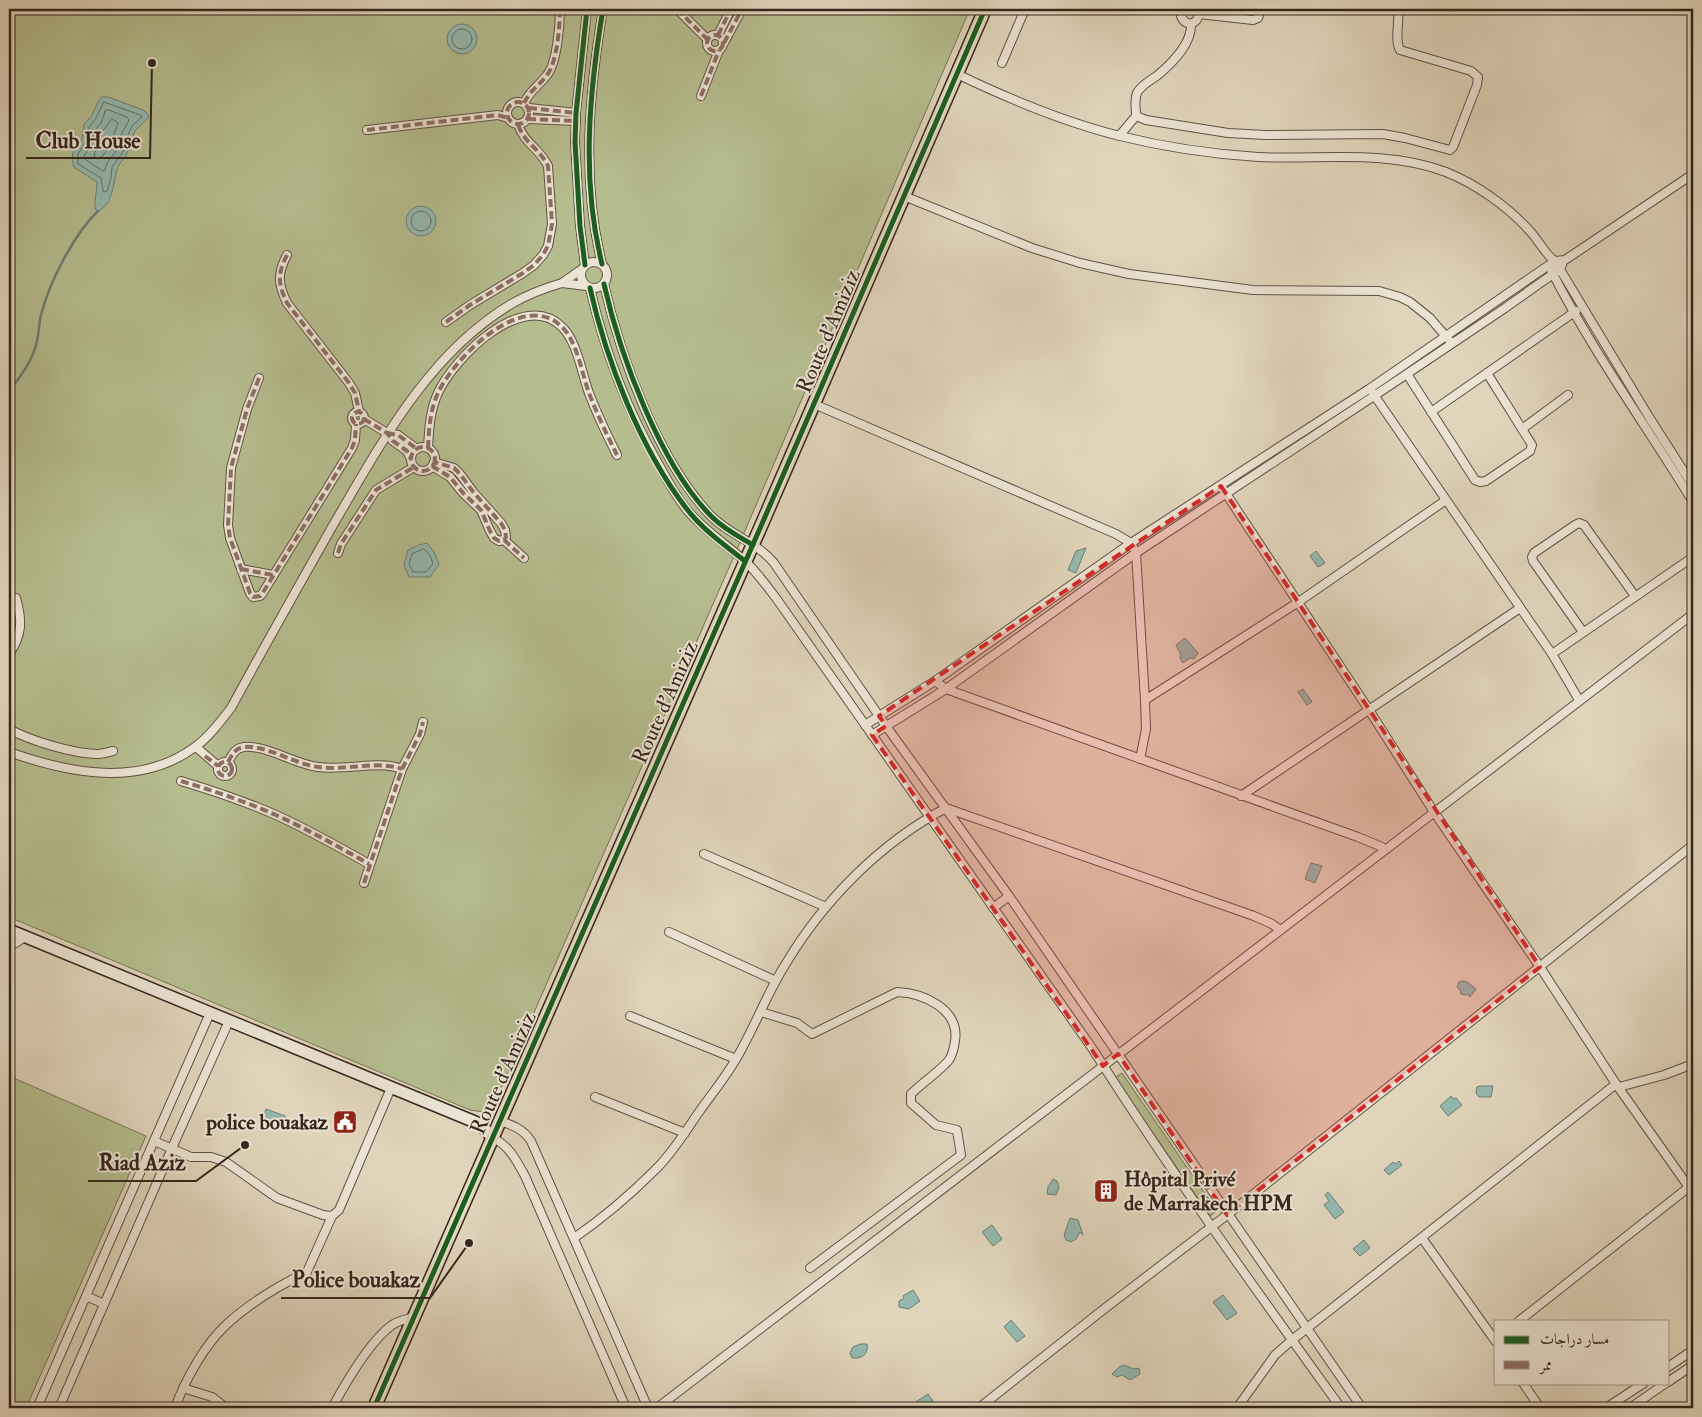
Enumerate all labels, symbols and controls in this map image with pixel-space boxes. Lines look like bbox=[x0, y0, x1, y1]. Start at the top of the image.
callout: Club House bbox=[26, 121, 150, 158]
text: Club House bbox=[36, 127, 141, 155]
street label: Route d'Amiziz bbox=[790, 265, 867, 397]
street label: Route d'Amiziz bbox=[626, 637, 705, 768]
street label: Route d'Amiziz bbox=[464, 1008, 543, 1139]
place label: police bouakaz bbox=[205, 1109, 329, 1136]
public building icon: police bouakaz bbox=[332, 1109, 358, 1135]
callout: Riad Aziz bbox=[88, 1144, 196, 1181]
text: Riad Aziz bbox=[98, 1149, 186, 1177]
place label: Hôpital Privé de Marrakech HPM bbox=[1124, 1166, 1293, 1217]
building icon: Hôpital Privé de Marrakech HPM bbox=[1093, 1178, 1119, 1204]
callout: Police bouakaz bbox=[281, 1261, 430, 1298]
text: Police bouakaz bbox=[292, 1266, 421, 1294]
legend bbox=[1494, 1320, 1670, 1384]
text: مسار دراجات bbox=[1540, 1330, 1609, 1349]
text: ممر bbox=[1538, 1356, 1552, 1375]

